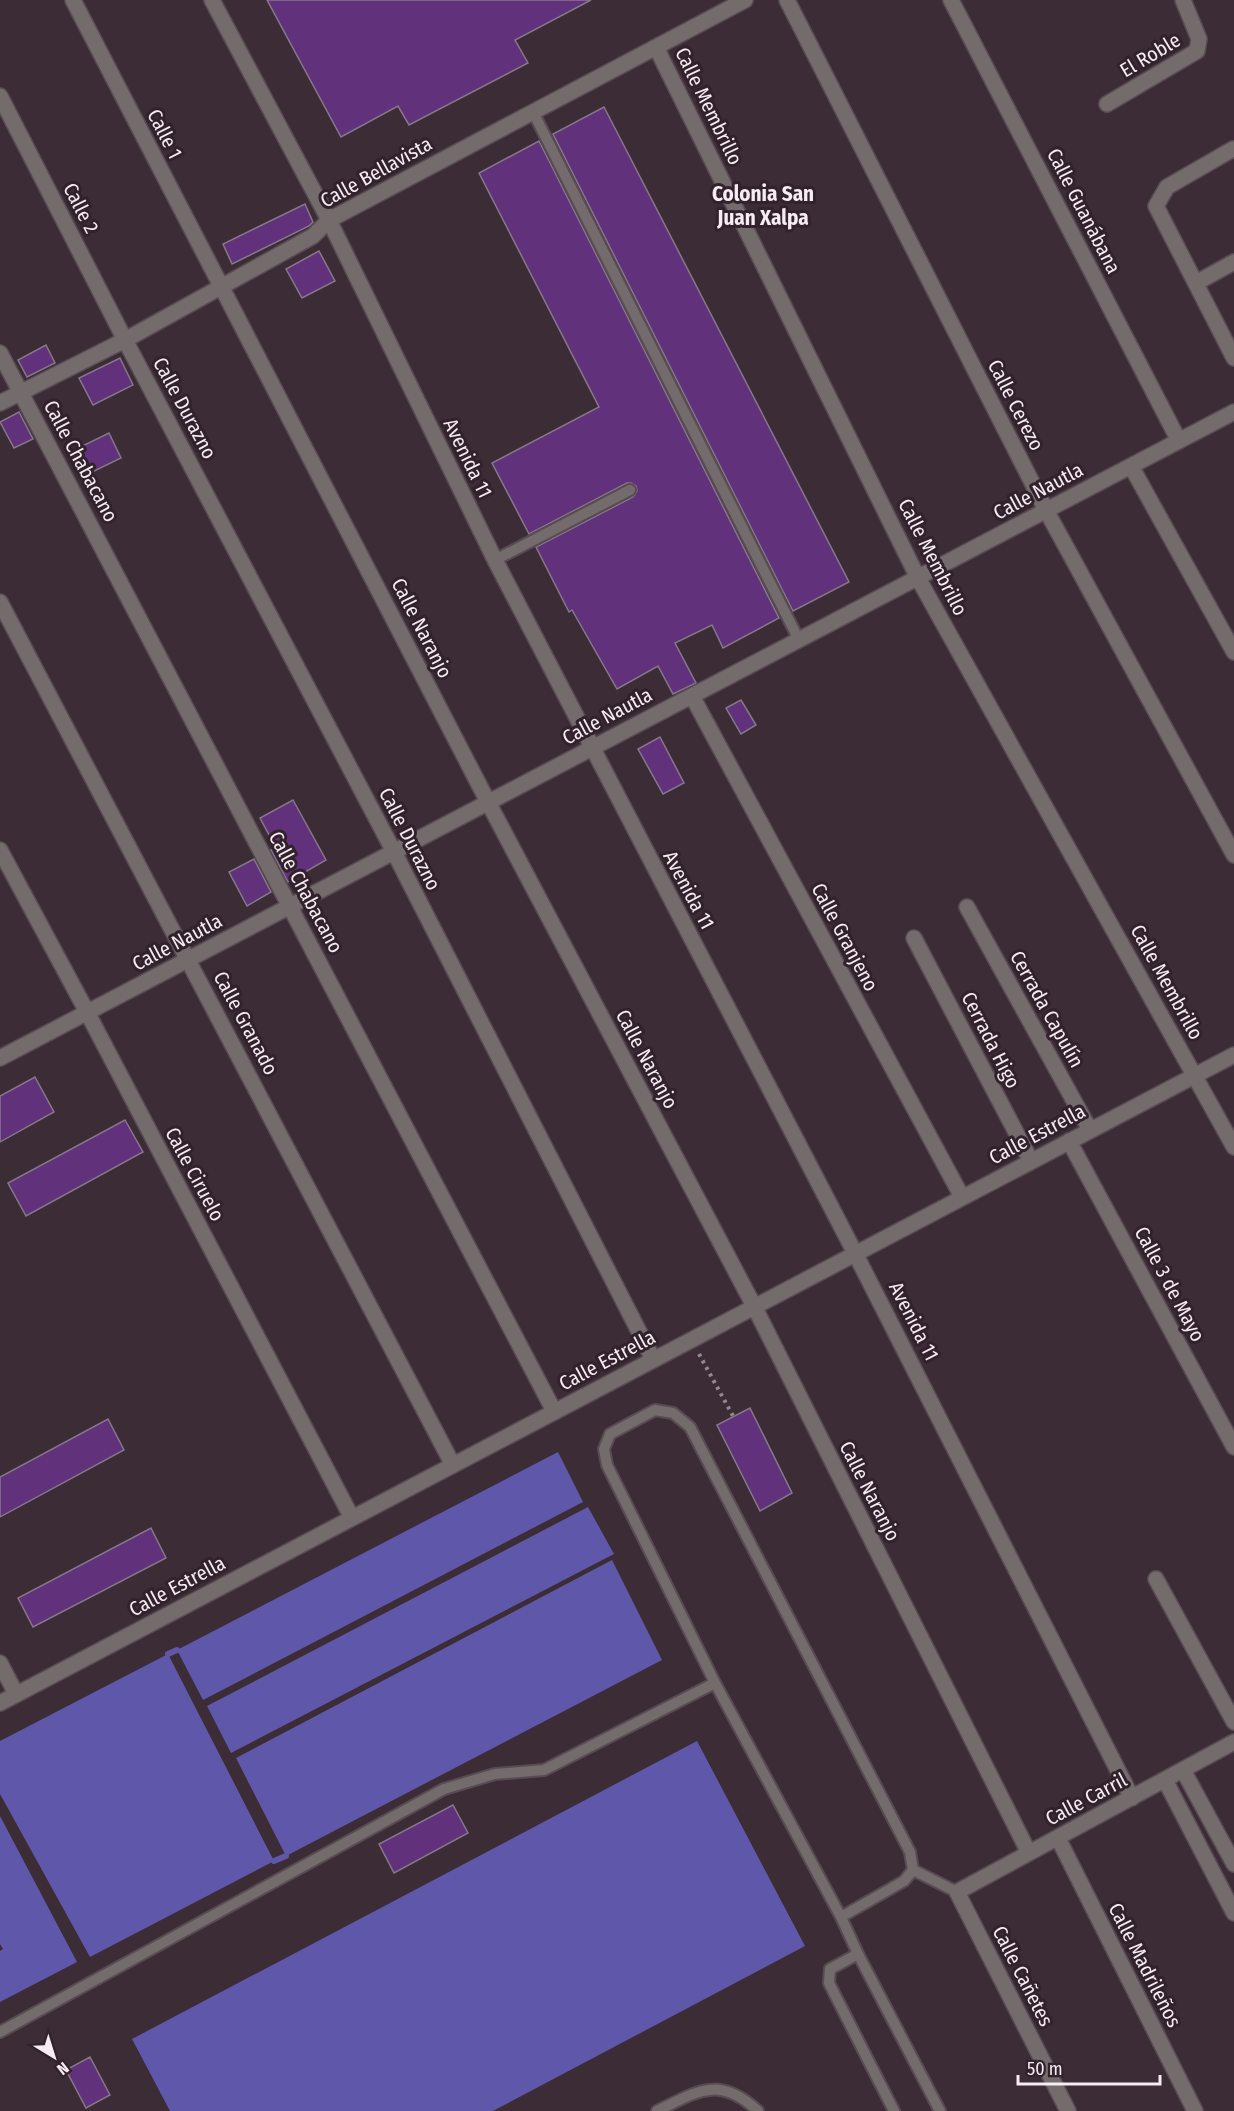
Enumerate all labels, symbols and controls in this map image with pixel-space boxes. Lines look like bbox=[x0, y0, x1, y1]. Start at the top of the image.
street label: El Roble bbox=[1116, 28, 1184, 82]
street label: Calle Membrillo bbox=[670, 43, 748, 169]
street label: Calle 1 bbox=[142, 105, 188, 163]
street label: Calle Bellavista bbox=[316, 131, 436, 213]
street label: Calle Guanábana bbox=[1042, 144, 1126, 278]
street label: Calle 2 bbox=[58, 179, 104, 237]
district label: Colonia San Juan Xalpa bbox=[712, 181, 814, 231]
street label: Calle Durazno bbox=[148, 353, 222, 463]
street label: Calle Cerezo bbox=[983, 356, 1049, 454]
street label: Calle Chabacano bbox=[39, 396, 123, 526]
street label: Avenida 11 bbox=[439, 414, 497, 502]
street label: Calle Nautla bbox=[989, 457, 1087, 525]
street label: Calle Membrillo bbox=[893, 495, 973, 619]
street label: Calle Naranjo bbox=[387, 574, 457, 682]
street label: Calle Nautla bbox=[558, 682, 656, 750]
street label: Calle Durazno bbox=[374, 784, 446, 894]
street label: Calle Chabacano bbox=[264, 827, 348, 957]
street label: Avenida 11 bbox=[658, 847, 720, 933]
street label: Calle Granjeno bbox=[807, 879, 883, 995]
street label: Calle Nautla bbox=[128, 908, 226, 976]
street label: Calle Membrillo bbox=[1126, 920, 1208, 1044]
street label: Cerrada Capulín bbox=[1005, 946, 1089, 1072]
street label: Calle Granado bbox=[209, 967, 283, 1079]
street label: Cerrada Higo bbox=[957, 988, 1025, 1092]
street label: Calle Naranjo bbox=[611, 1005, 683, 1113]
street label: Calle Estrella bbox=[985, 1099, 1089, 1169]
street label: Calle Ciruelo bbox=[160, 1123, 230, 1225]
street label: Calle 3 de Mayo bbox=[1130, 1222, 1210, 1346]
street label: Avenida 11 bbox=[884, 1278, 944, 1364]
street label: Calle Estrella bbox=[555, 1325, 659, 1395]
street label: Calle Naranjo bbox=[835, 1437, 905, 1545]
street label: Calle Estrella bbox=[125, 1551, 229, 1621]
street label: Calle Carril bbox=[1041, 1768, 1131, 1830]
street label: Calle Madrileños bbox=[1103, 1899, 1187, 2031]
street label: Calle Cañetes bbox=[987, 1922, 1059, 2030]
north arrow bbox=[24, 2027, 84, 2087]
scale bar bbox=[1018, 2048, 1160, 2086]
text: N bbox=[53, 2058, 73, 2079]
text: 50 m bbox=[1027, 2058, 1063, 2080]

